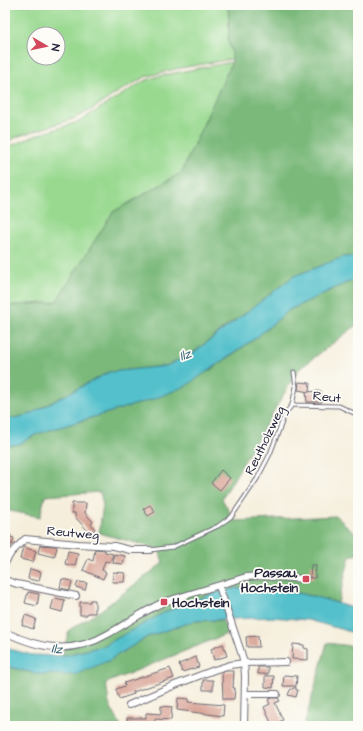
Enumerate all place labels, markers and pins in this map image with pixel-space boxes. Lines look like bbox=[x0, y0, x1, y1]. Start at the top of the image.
place label: Passau, Hochstein bbox=[241, 564, 298, 597]
marker: Passau, Hochstein bbox=[301, 574, 311, 584]
place label: Hochstein bbox=[172, 594, 230, 612]
marker: Hochstein bbox=[159, 597, 169, 607]

